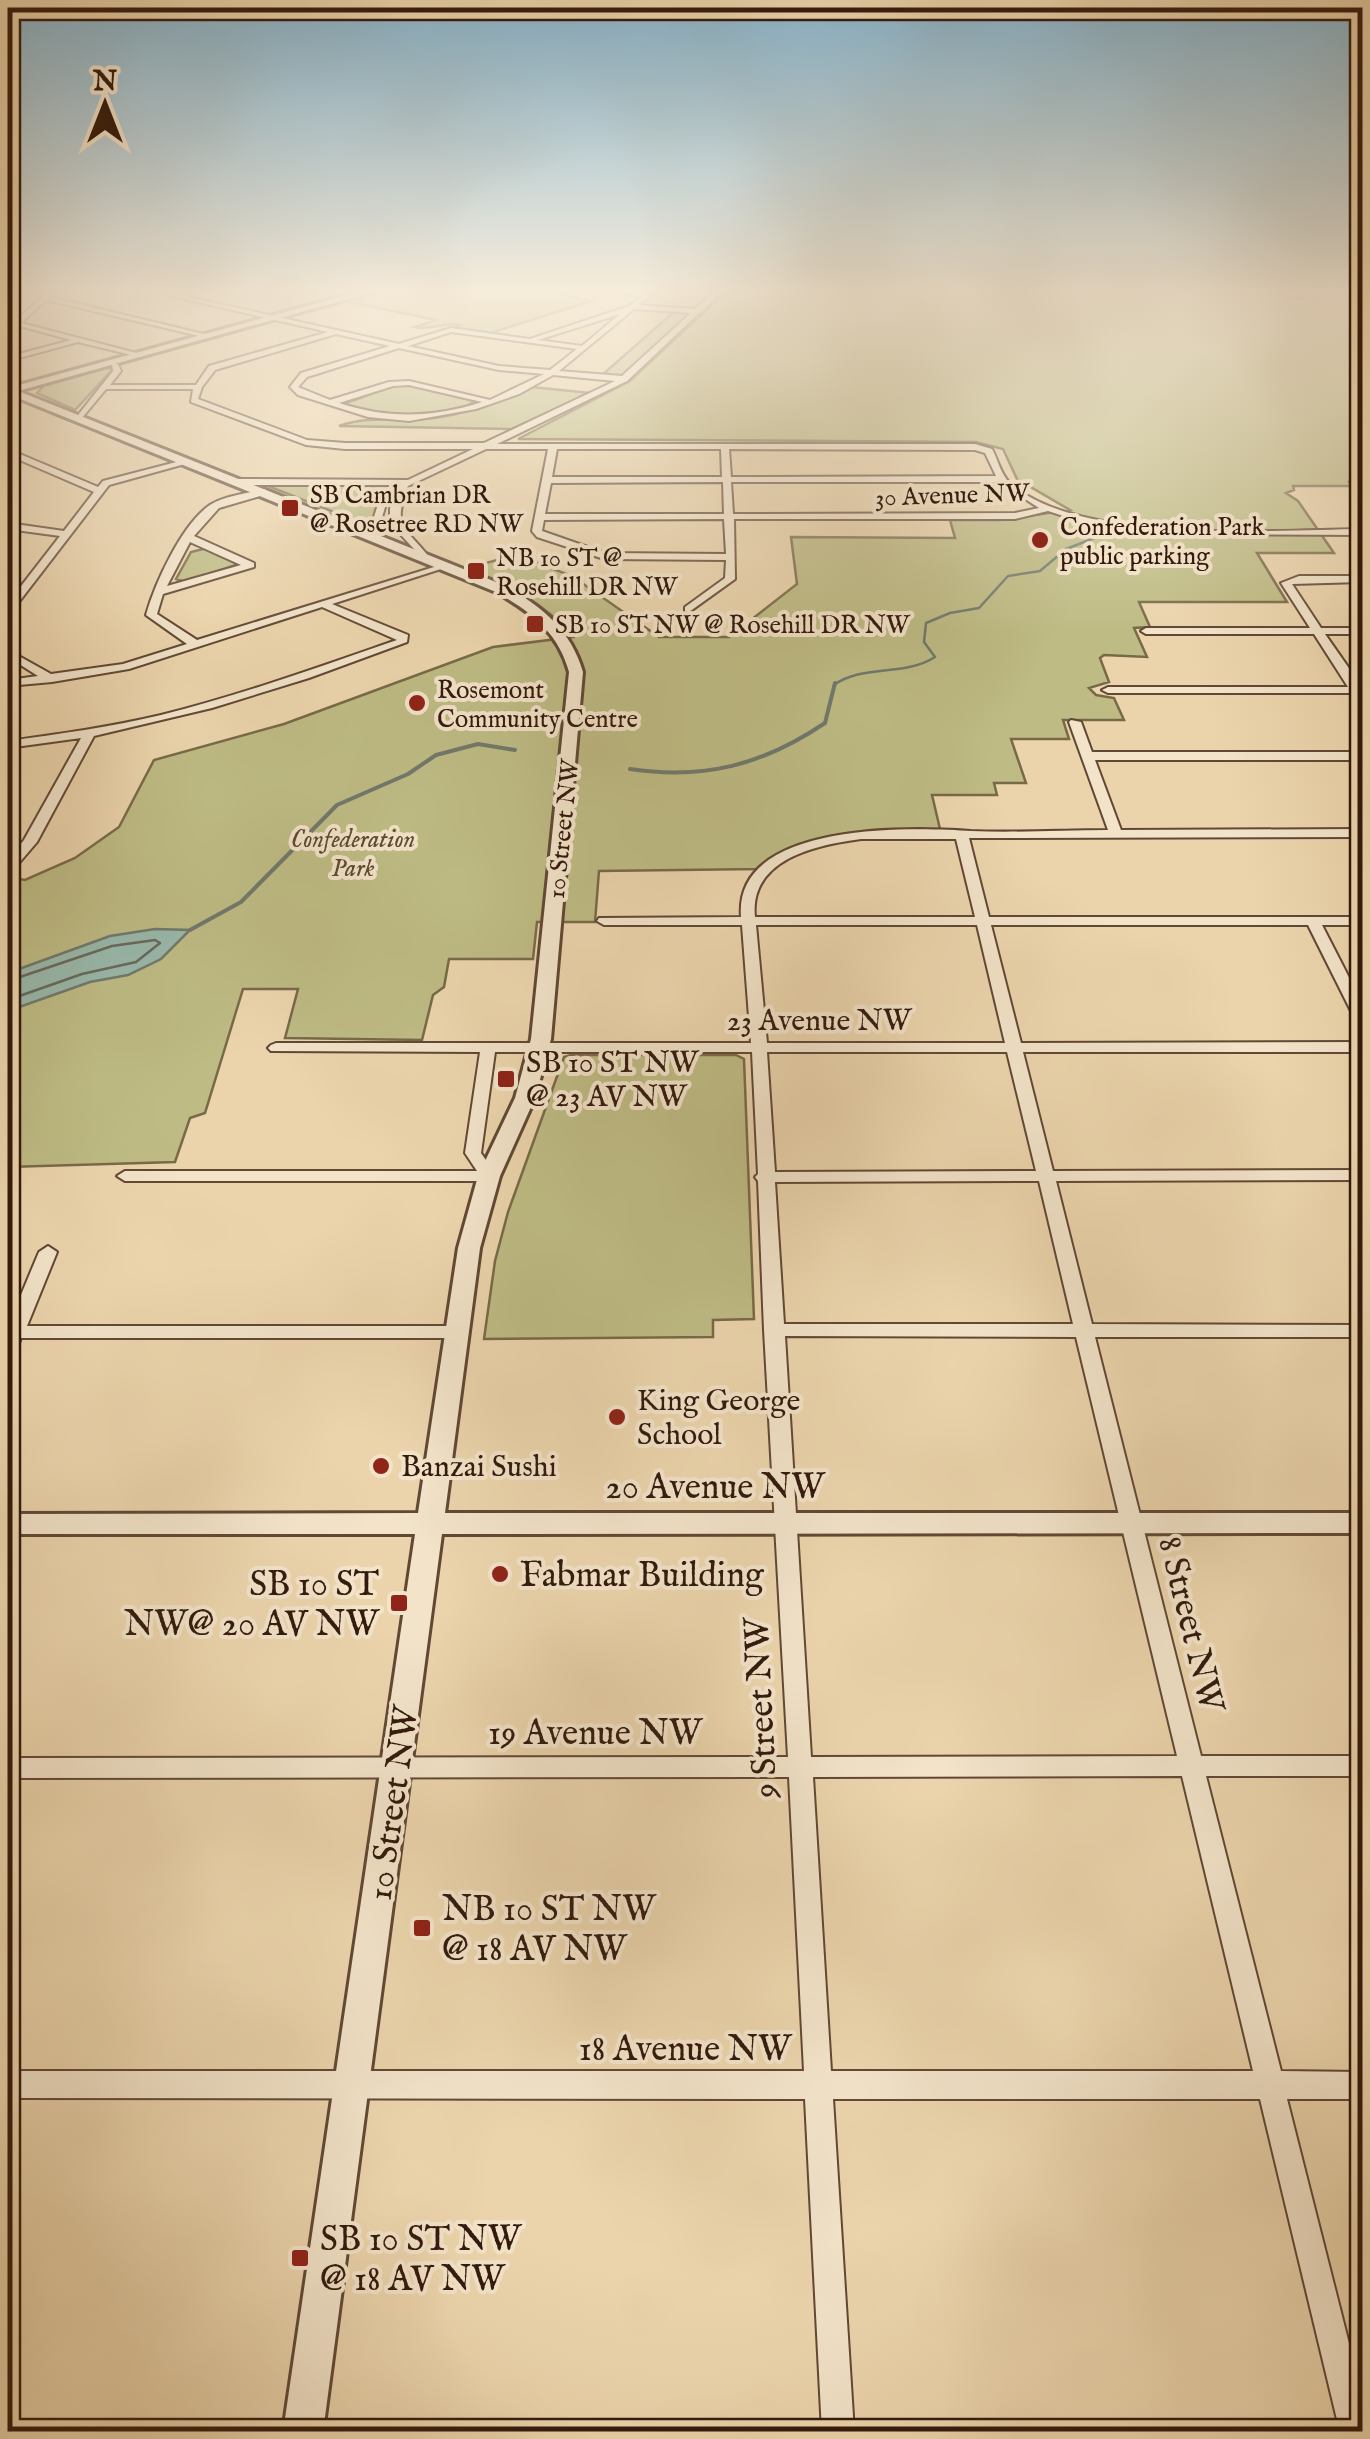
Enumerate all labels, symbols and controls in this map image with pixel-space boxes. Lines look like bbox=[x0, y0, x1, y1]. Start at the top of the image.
north arrow bbox=[55, 55, 155, 155]
text: N bbox=[92, 65, 117, 100]
street label: 30 Avenue NW bbox=[874, 477, 1031, 515]
place label: SB Cambrian DR @ Rosetree RD NW bbox=[310, 480, 524, 541]
marker: SB Cambrian DR @ Rosetree RD NW bbox=[279, 497, 301, 519]
place label: Confederation Park public parking bbox=[1060, 512, 1265, 573]
marker: Confederation Park public parking bbox=[1029, 529, 1051, 551]
place label: NB 10 ST @ Rosehill DR NW bbox=[496, 543, 678, 604]
marker: NB 10 ST @ Rosehill DR NW bbox=[465, 560, 487, 582]
place label: SB 10 ST NW @ Rosehill DR NW bbox=[555, 610, 911, 642]
marker: SB 10 ST NW @ Rosehill DR NW bbox=[524, 613, 546, 635]
place label: Rosemont Community Centre bbox=[437, 675, 638, 736]
marker: Rosemont Community Centre bbox=[406, 692, 428, 714]
street label: 10 Street NW bbox=[541, 757, 587, 900]
park label: Confederation Park bbox=[291, 824, 415, 885]
street label: 23 Avenue NW bbox=[727, 1003, 913, 1041]
place label: SB 10 ST NW @ 23 AV NW bbox=[526, 1045, 700, 1117]
marker: SB 10 ST NW @ 23 AV NW bbox=[495, 1068, 517, 1090]
place label: King George School bbox=[637, 1383, 800, 1455]
marker: King George School bbox=[606, 1406, 628, 1428]
place label: Banzai Sushi bbox=[401, 1449, 557, 1487]
marker: Banzai Sushi bbox=[370, 1455, 392, 1477]
street label: 20 Avenue NW bbox=[605, 1466, 826, 1511]
street label: 8 Street NW bbox=[1146, 1532, 1234, 1719]
place label: Fabmar Building bbox=[520, 1554, 765, 1599]
place label: SB 10 ST NW@ 20 AV NW bbox=[124, 1563, 381, 1648]
marker: Fabmar Building bbox=[489, 1563, 511, 1585]
marker: SB 10 ST NW@ 20 AV NW bbox=[388, 1592, 410, 1614]
street label: 9 Street NW bbox=[735, 1615, 790, 1801]
street label: 10 Street NW bbox=[359, 1702, 431, 1904]
street label: 19 Avenue NW bbox=[488, 1712, 704, 1757]
place label: NB 10 ST NW @ 18 AV NW bbox=[442, 1888, 657, 1973]
marker: NB 10 ST NW @ 18 AV NW bbox=[411, 1917, 433, 1939]
street label: 18 Avenue NW bbox=[579, 2028, 793, 2073]
place label: SB 10 ST NW @ 18 AV NW bbox=[320, 2218, 523, 2303]
marker: SB 10 ST NW @ 18 AV NW bbox=[289, 2247, 311, 2269]

